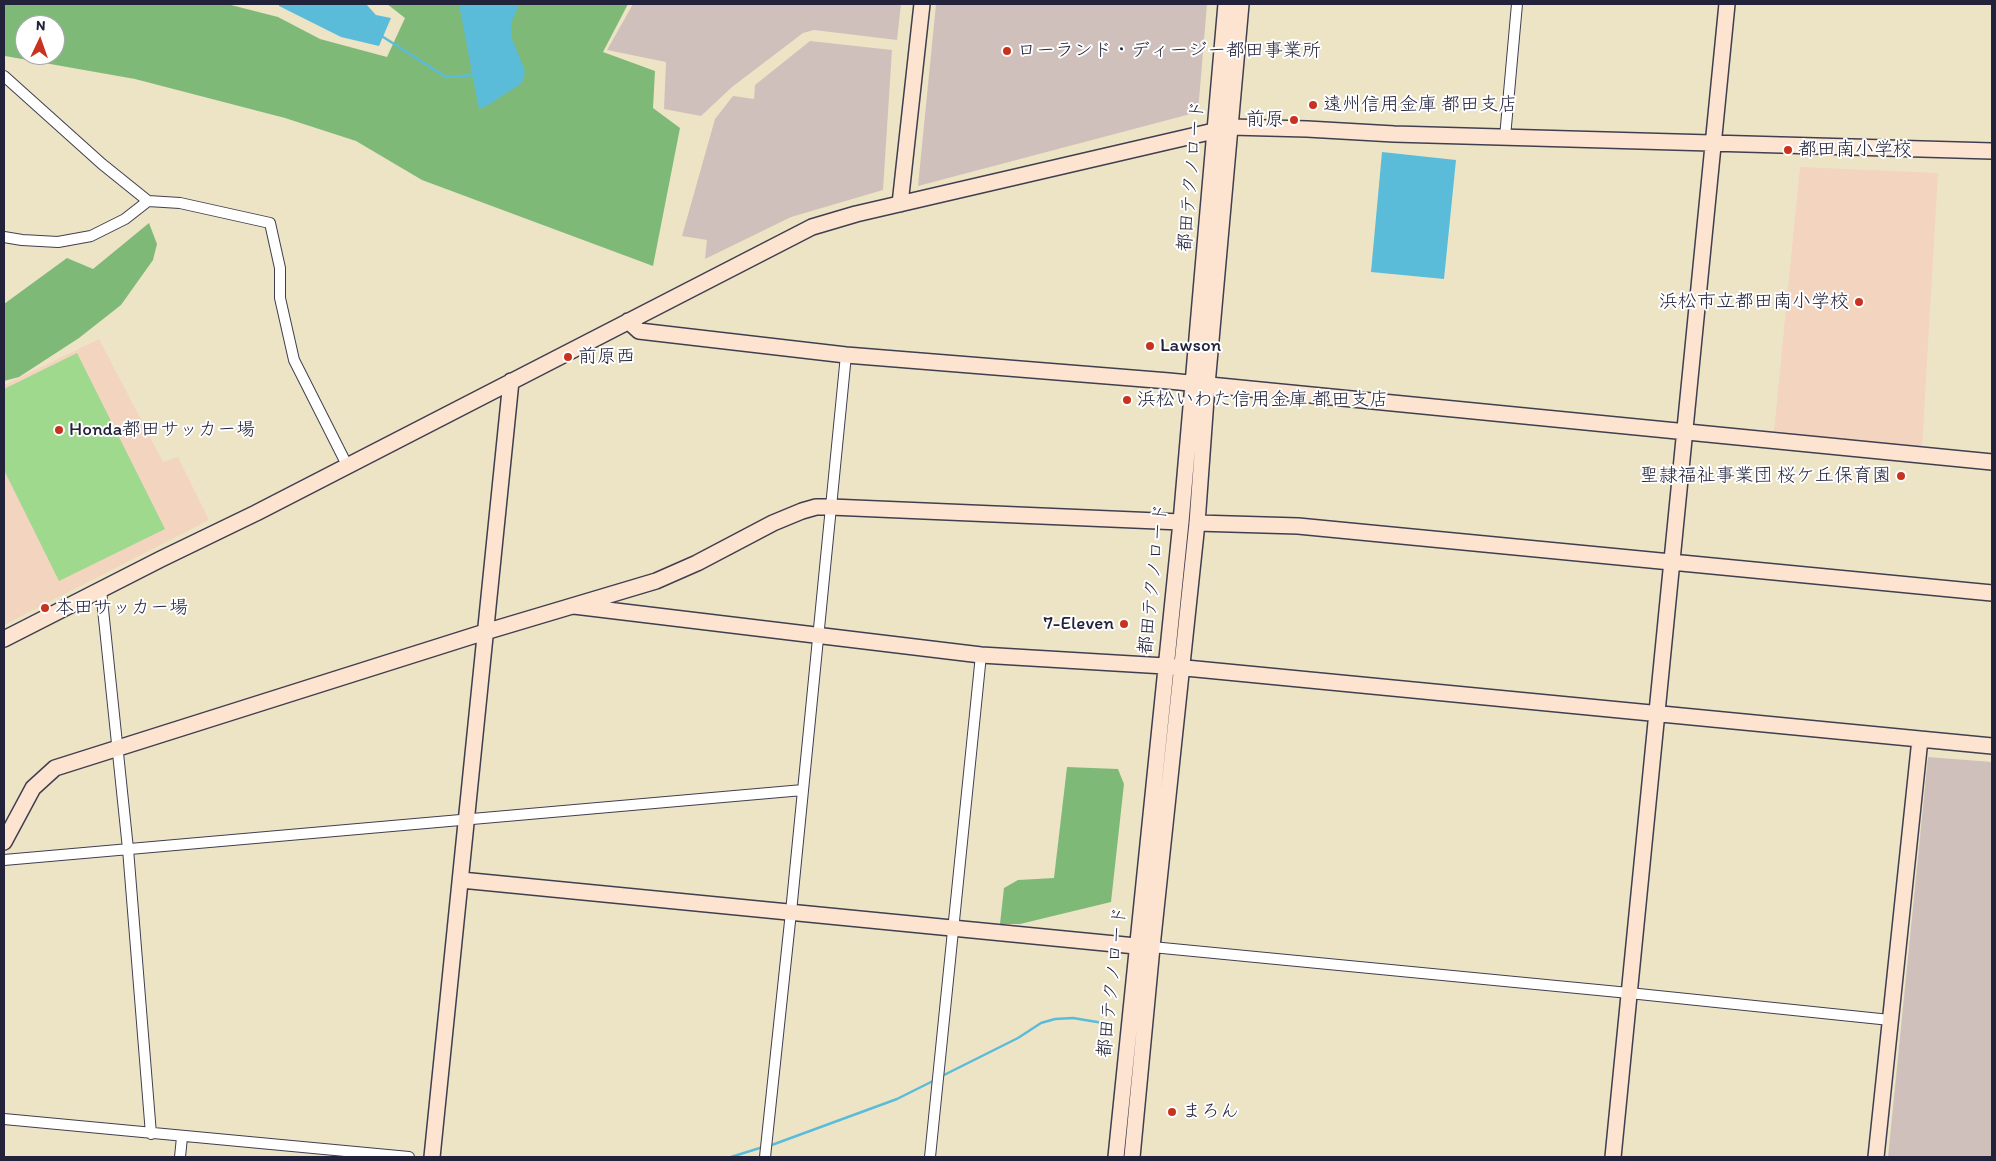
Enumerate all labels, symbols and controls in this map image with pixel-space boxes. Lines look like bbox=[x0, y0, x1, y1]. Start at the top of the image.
north arrow bbox=[15, 15, 65, 65]
text: N bbox=[36, 17, 46, 34]
place label: ローランド・ディージー都田事業所 bbox=[1017, 40, 1321, 62]
marker: ローランド・ディージー都田事業所 bbox=[1001, 45, 1013, 57]
place label: 遠州信用金庫 都田支店 bbox=[1323, 94, 1517, 116]
street label: 都田テクノロード bbox=[1174, 99, 1210, 253]
marker: 遠州信用金庫 都田支店 bbox=[1307, 99, 1319, 111]
place label: 前原 bbox=[1246, 109, 1284, 131]
marker: 前原 bbox=[1288, 114, 1300, 126]
place label: 都田南小学校 bbox=[1798, 139, 1912, 161]
marker: 都田南小学校 bbox=[1782, 144, 1794, 156]
place label: 浜松市立都田南小学校 bbox=[1659, 291, 1849, 313]
marker: 浜松市立都田南小学校 bbox=[1853, 296, 1865, 308]
place label: Lawson bbox=[1160, 335, 1221, 357]
marker: Lawson bbox=[1144, 340, 1156, 352]
place label: 前原西 bbox=[578, 346, 635, 368]
marker: 前原西 bbox=[562, 351, 574, 363]
place label: 浜松いわた信用金庫 都田支店 bbox=[1137, 389, 1388, 411]
marker: 浜松いわた信用金庫 都田支店 bbox=[1121, 394, 1133, 406]
place label: Honda都田サッカー場 bbox=[69, 419, 255, 441]
marker: Honda都田サッカー場 bbox=[53, 424, 65, 436]
place label: 聖隷福祉事業団 桜ケ丘保育園 bbox=[1640, 465, 1891, 487]
marker: 聖隷福祉事業団 桜ケ丘保育園 bbox=[1895, 470, 1907, 482]
street label: 都田テクノロード bbox=[1135, 502, 1173, 656]
place label: 本田サッカー場 bbox=[55, 597, 188, 619]
marker: 本田サッカー場 bbox=[39, 602, 51, 614]
place label: 7-Eleven bbox=[1043, 613, 1114, 635]
marker: 7-Eleven bbox=[1118, 618, 1130, 630]
street label: 都田テクノロード bbox=[1094, 905, 1132, 1059]
place label: まろん bbox=[1182, 1101, 1239, 1123]
marker: まろん bbox=[1166, 1106, 1178, 1118]

